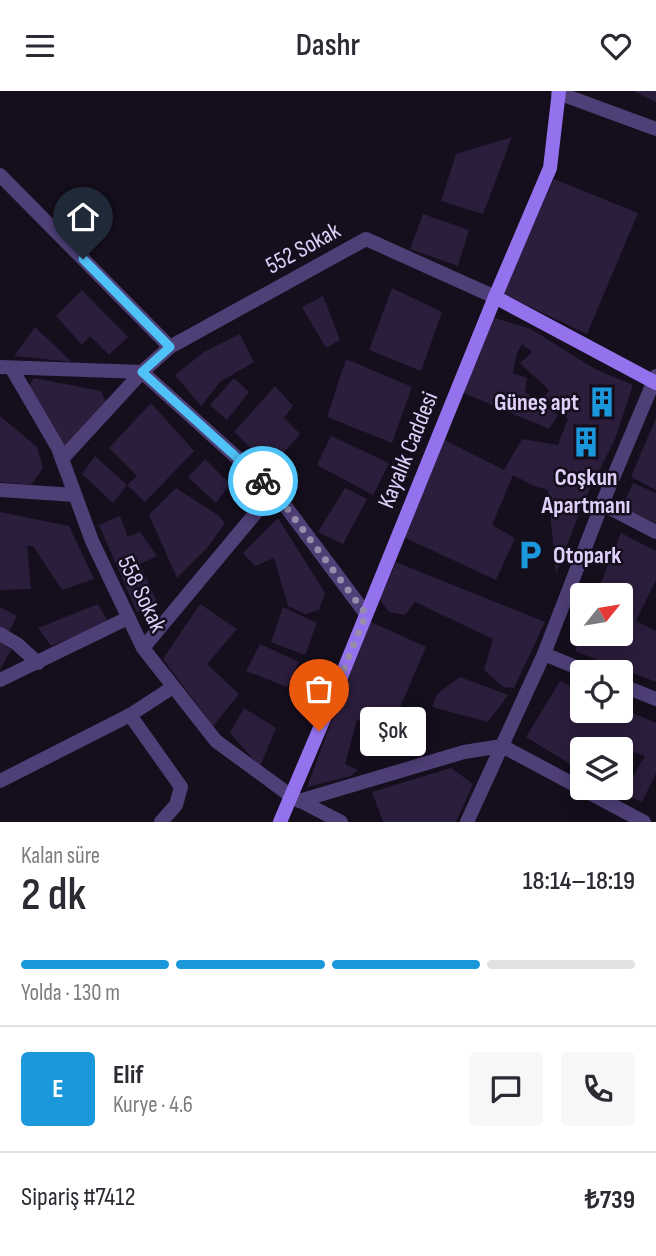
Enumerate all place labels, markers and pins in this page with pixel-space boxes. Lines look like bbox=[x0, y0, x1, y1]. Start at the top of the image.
pin bbox=[53, 187, 113, 259]
building icon: Güneş apt bbox=[585, 385, 619, 419]
place label: Güneş apt bbox=[494, 388, 579, 417]
building icon: Coşkun Apartmanı bbox=[569, 425, 603, 459]
place label: Coşkun Apartmanı bbox=[541, 463, 630, 520]
parking icon: Otopark bbox=[513, 538, 547, 572]
place label: Otopark bbox=[553, 541, 621, 570]
pin bbox=[289, 659, 349, 731]
callout: Şok bbox=[361, 707, 428, 755]

